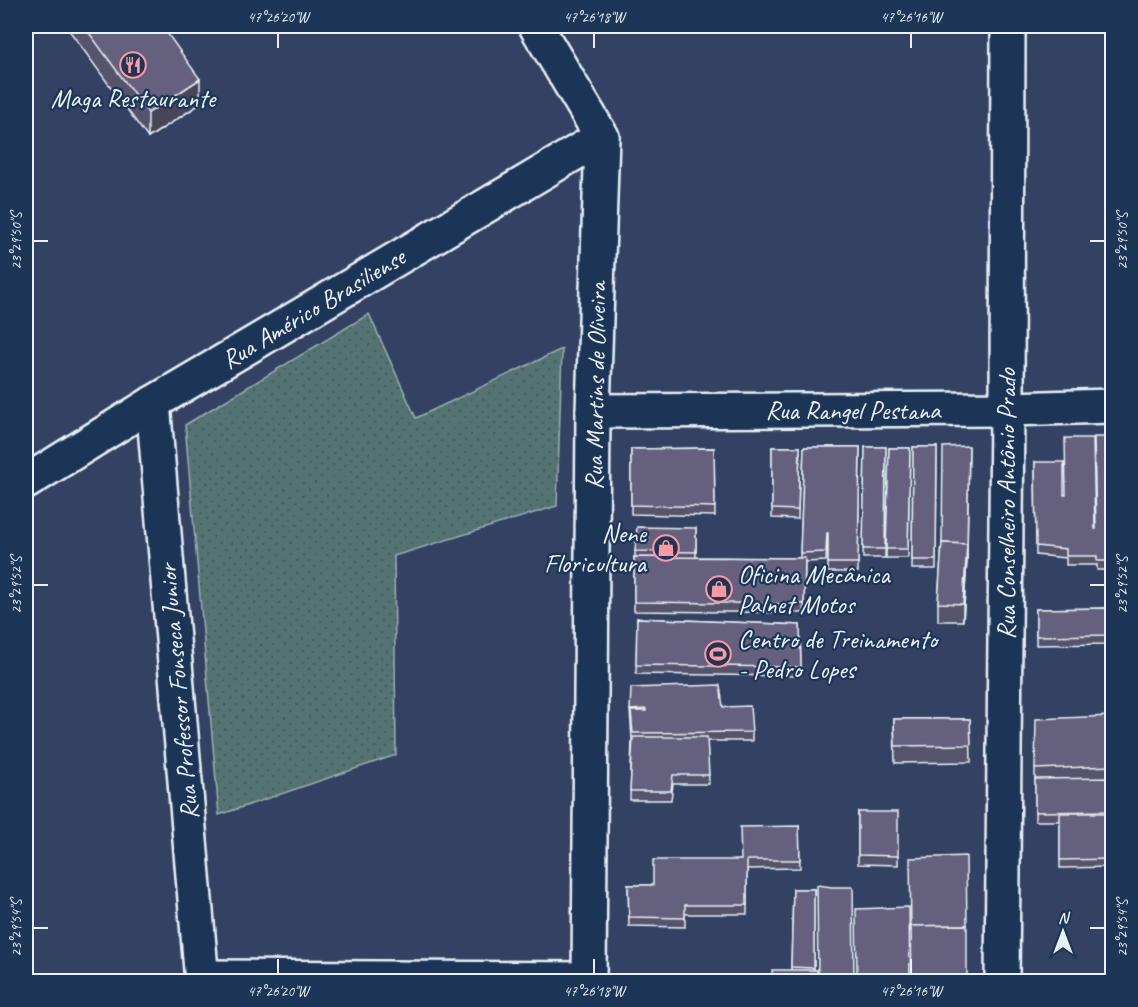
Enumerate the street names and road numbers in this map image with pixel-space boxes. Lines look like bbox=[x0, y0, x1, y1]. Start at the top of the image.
street label: Rua Américo Brasiliense bbox=[215, 239, 413, 376]
street label: Rua Martins de Oliveira bbox=[577, 280, 614, 490]
street label: Rua Conselheiro Antônio Prado bbox=[990, 367, 1023, 639]
street label: Rua Rangel Pestana bbox=[766, 394, 942, 427]
street label: Rua Professor Fonseca Junior bbox=[151, 560, 206, 821]

